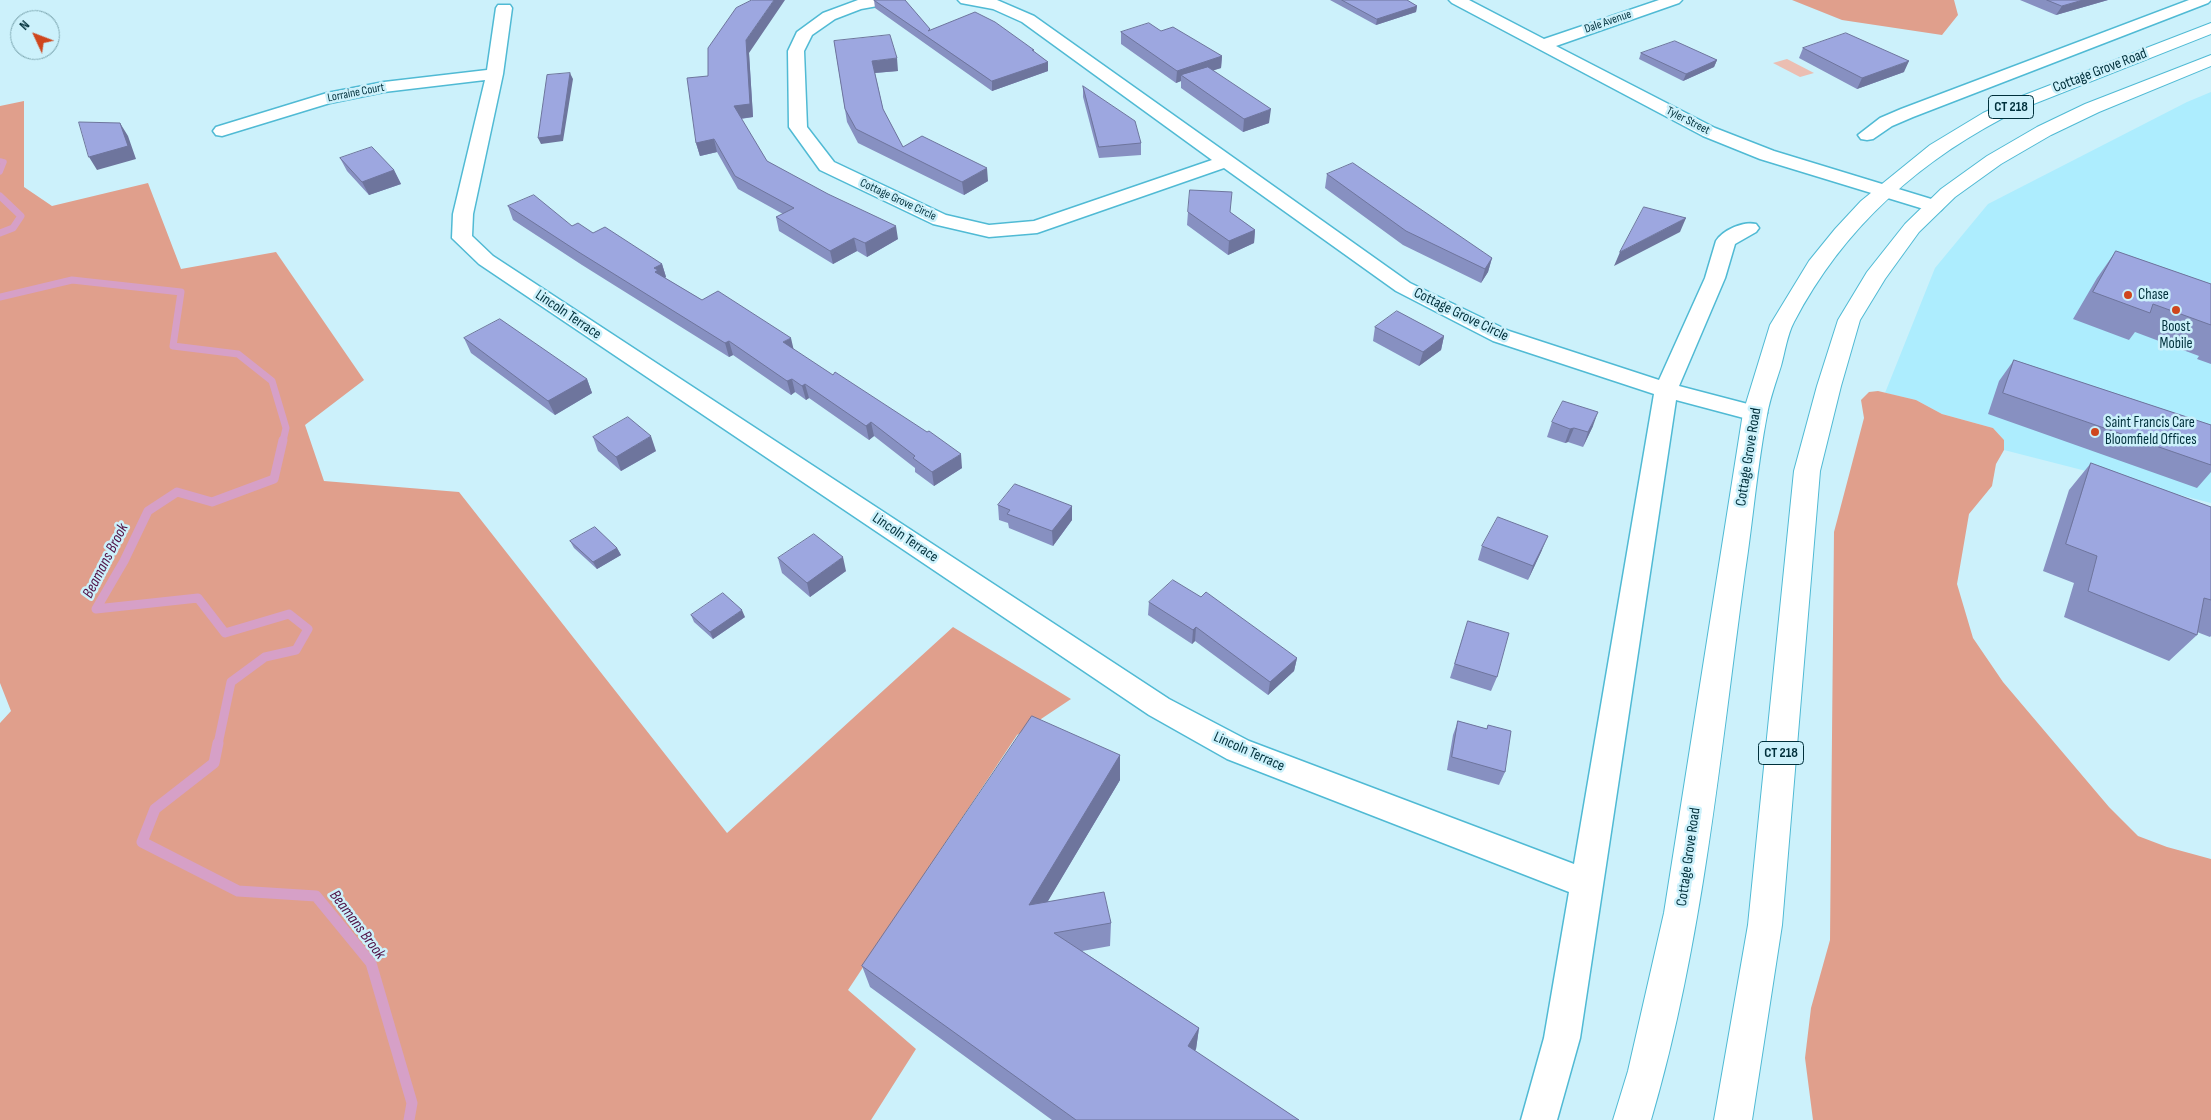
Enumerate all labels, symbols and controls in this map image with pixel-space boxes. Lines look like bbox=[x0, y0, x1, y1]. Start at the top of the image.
street label: Dale Avenue bbox=[1583, 7, 1633, 37]
north arrow bbox=[10, 10, 60, 60]
text: N bbox=[16, 17, 33, 34]
street label: Cottage Grove Road bbox=[2050, 45, 2150, 97]
street label: Lorraine Court bbox=[326, 80, 386, 106]
road number: CT 218 bbox=[1988, 95, 2034, 118]
street label: Tyler Street bbox=[1664, 104, 1712, 138]
street label: Cottage Grove Circle bbox=[858, 176, 938, 224]
street label: Cottage Grove Circle bbox=[1411, 284, 1511, 346]
street label: Lincoln Terrace bbox=[532, 286, 604, 344]
place label: Chase bbox=[2138, 286, 2169, 304]
marker: Chase bbox=[2122, 289, 2134, 301]
marker: Boost Mobile bbox=[2170, 304, 2182, 316]
place label: Boost Mobile bbox=[2160, 318, 2192, 353]
street label: Cottage Grove Road bbox=[1732, 407, 1766, 507]
place label: Saint Francis Care Bloomfield Offices bbox=[2105, 414, 2197, 449]
marker: Saint Francis Care Bloomfield Offices bbox=[2089, 426, 2101, 438]
street label: Lincoln Terrace bbox=[869, 509, 941, 567]
water label: Beamans Brook bbox=[79, 520, 133, 602]
street label: Lincoln Terrace bbox=[1211, 728, 1287, 776]
road number: CT 218 bbox=[1758, 741, 1804, 764]
street label: Cottage Grove Road bbox=[1673, 807, 1705, 907]
water label: Beamans Brook bbox=[325, 887, 389, 963]

